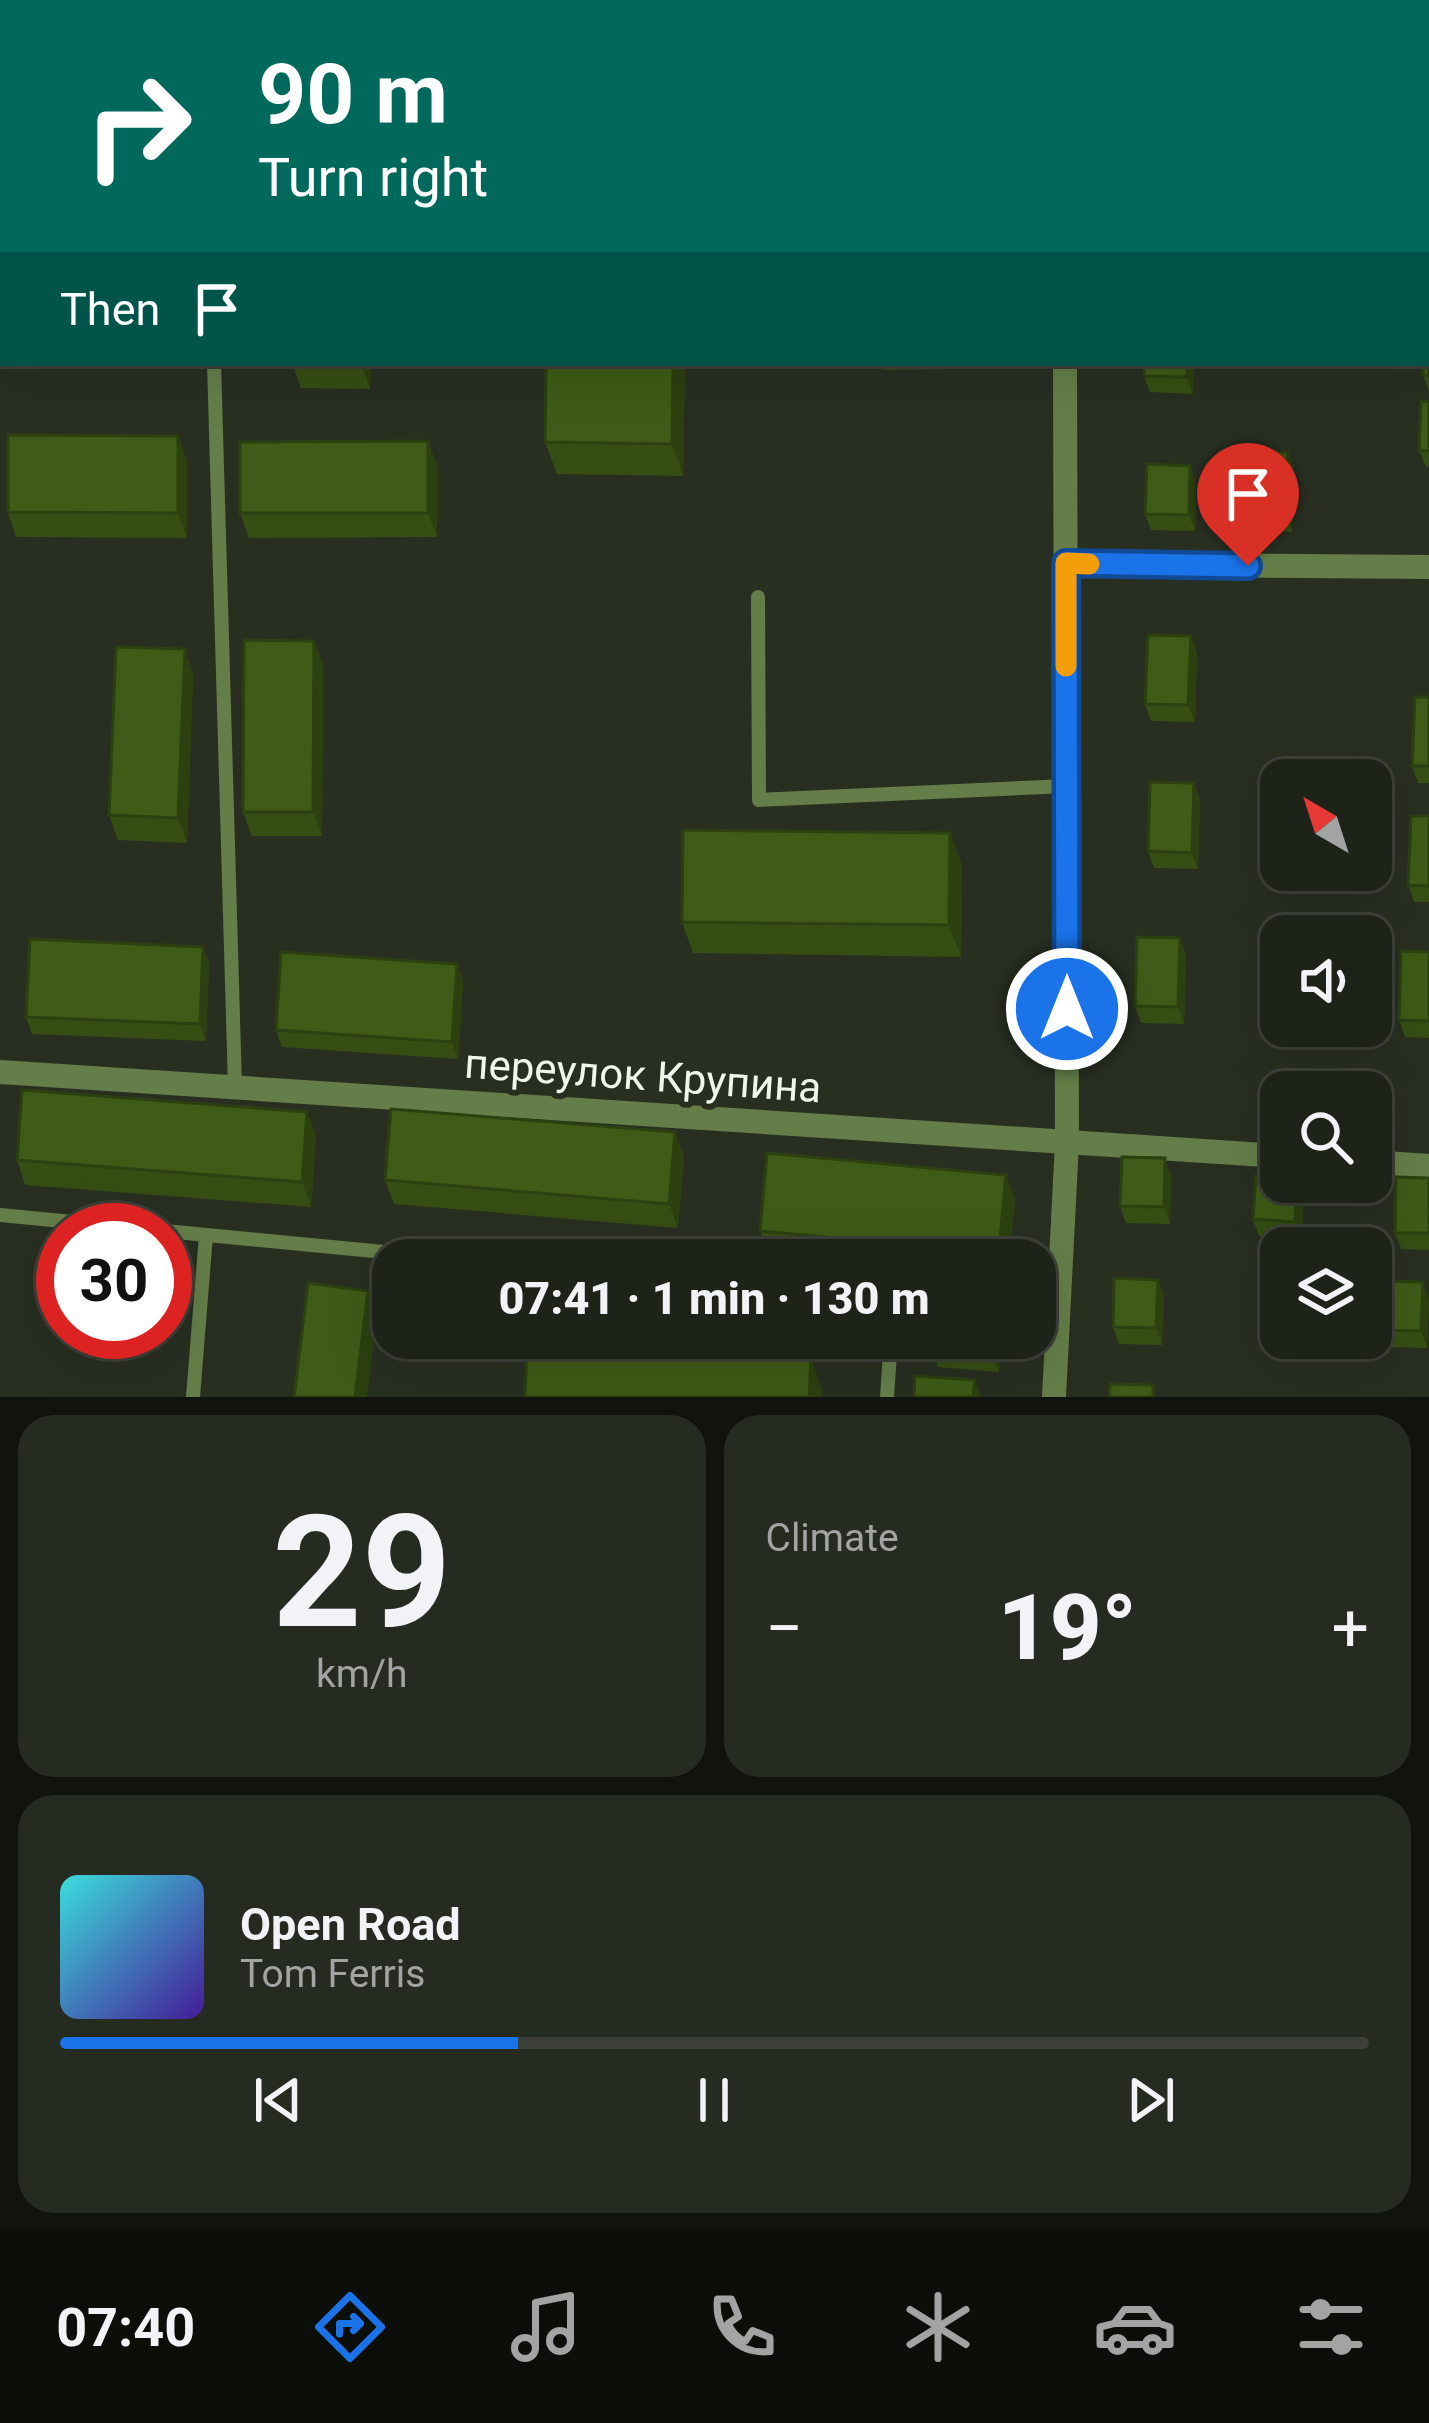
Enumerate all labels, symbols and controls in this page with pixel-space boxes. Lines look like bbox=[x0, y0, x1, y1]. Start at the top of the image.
text: 90 m bbox=[258, 45, 448, 144]
icon: right bbox=[60, 48, 216, 204]
text: Turn right bbox=[258, 146, 488, 209]
icon: arrive bbox=[184, 276, 250, 342]
text: Then bbox=[60, 283, 160, 336]
pin bbox=[1197, 443, 1299, 566]
icon: arrive bbox=[1215, 461, 1281, 527]
north arrow bbox=[1260, 759, 1392, 891]
map controls bbox=[1260, 759, 1392, 1359]
button: sound bbox=[1260, 915, 1392, 1047]
position arrow bbox=[1004, 946, 1130, 1072]
street label: переулок Крупина bbox=[463, 1039, 823, 1112]
button: search bbox=[1260, 1071, 1392, 1203]
speed limit sign: 30 bbox=[36, 1203, 192, 1359]
button: layers bbox=[1260, 1227, 1392, 1359]
text: 07:41 · 1 min · 130 m bbox=[498, 1272, 930, 1325]
text: 29 bbox=[272, 1481, 451, 1664]
text: Climate bbox=[766, 1515, 899, 1561]
text: 19° bbox=[998, 1576, 1137, 1681]
text: − bbox=[766, 1590, 803, 1667]
text: + bbox=[1332, 1590, 1369, 1667]
text: km/h bbox=[316, 1651, 408, 1697]
text: Open Road bbox=[240, 1898, 461, 1951]
text: Tom Ferris bbox=[240, 1951, 425, 1997]
icon: previous bbox=[245, 2067, 311, 2133]
icon: pause bbox=[681, 2067, 747, 2133]
icon: next bbox=[1118, 2067, 1184, 2133]
icon: directions bbox=[308, 2285, 392, 2369]
icon: music bbox=[504, 2285, 588, 2369]
icon: phone bbox=[700, 2285, 784, 2369]
icon: climate bbox=[896, 2285, 980, 2369]
icon: car bbox=[1093, 2285, 1177, 2369]
icon: filters bbox=[1289, 2285, 1373, 2369]
text: 07:40 bbox=[56, 2296, 195, 2359]

